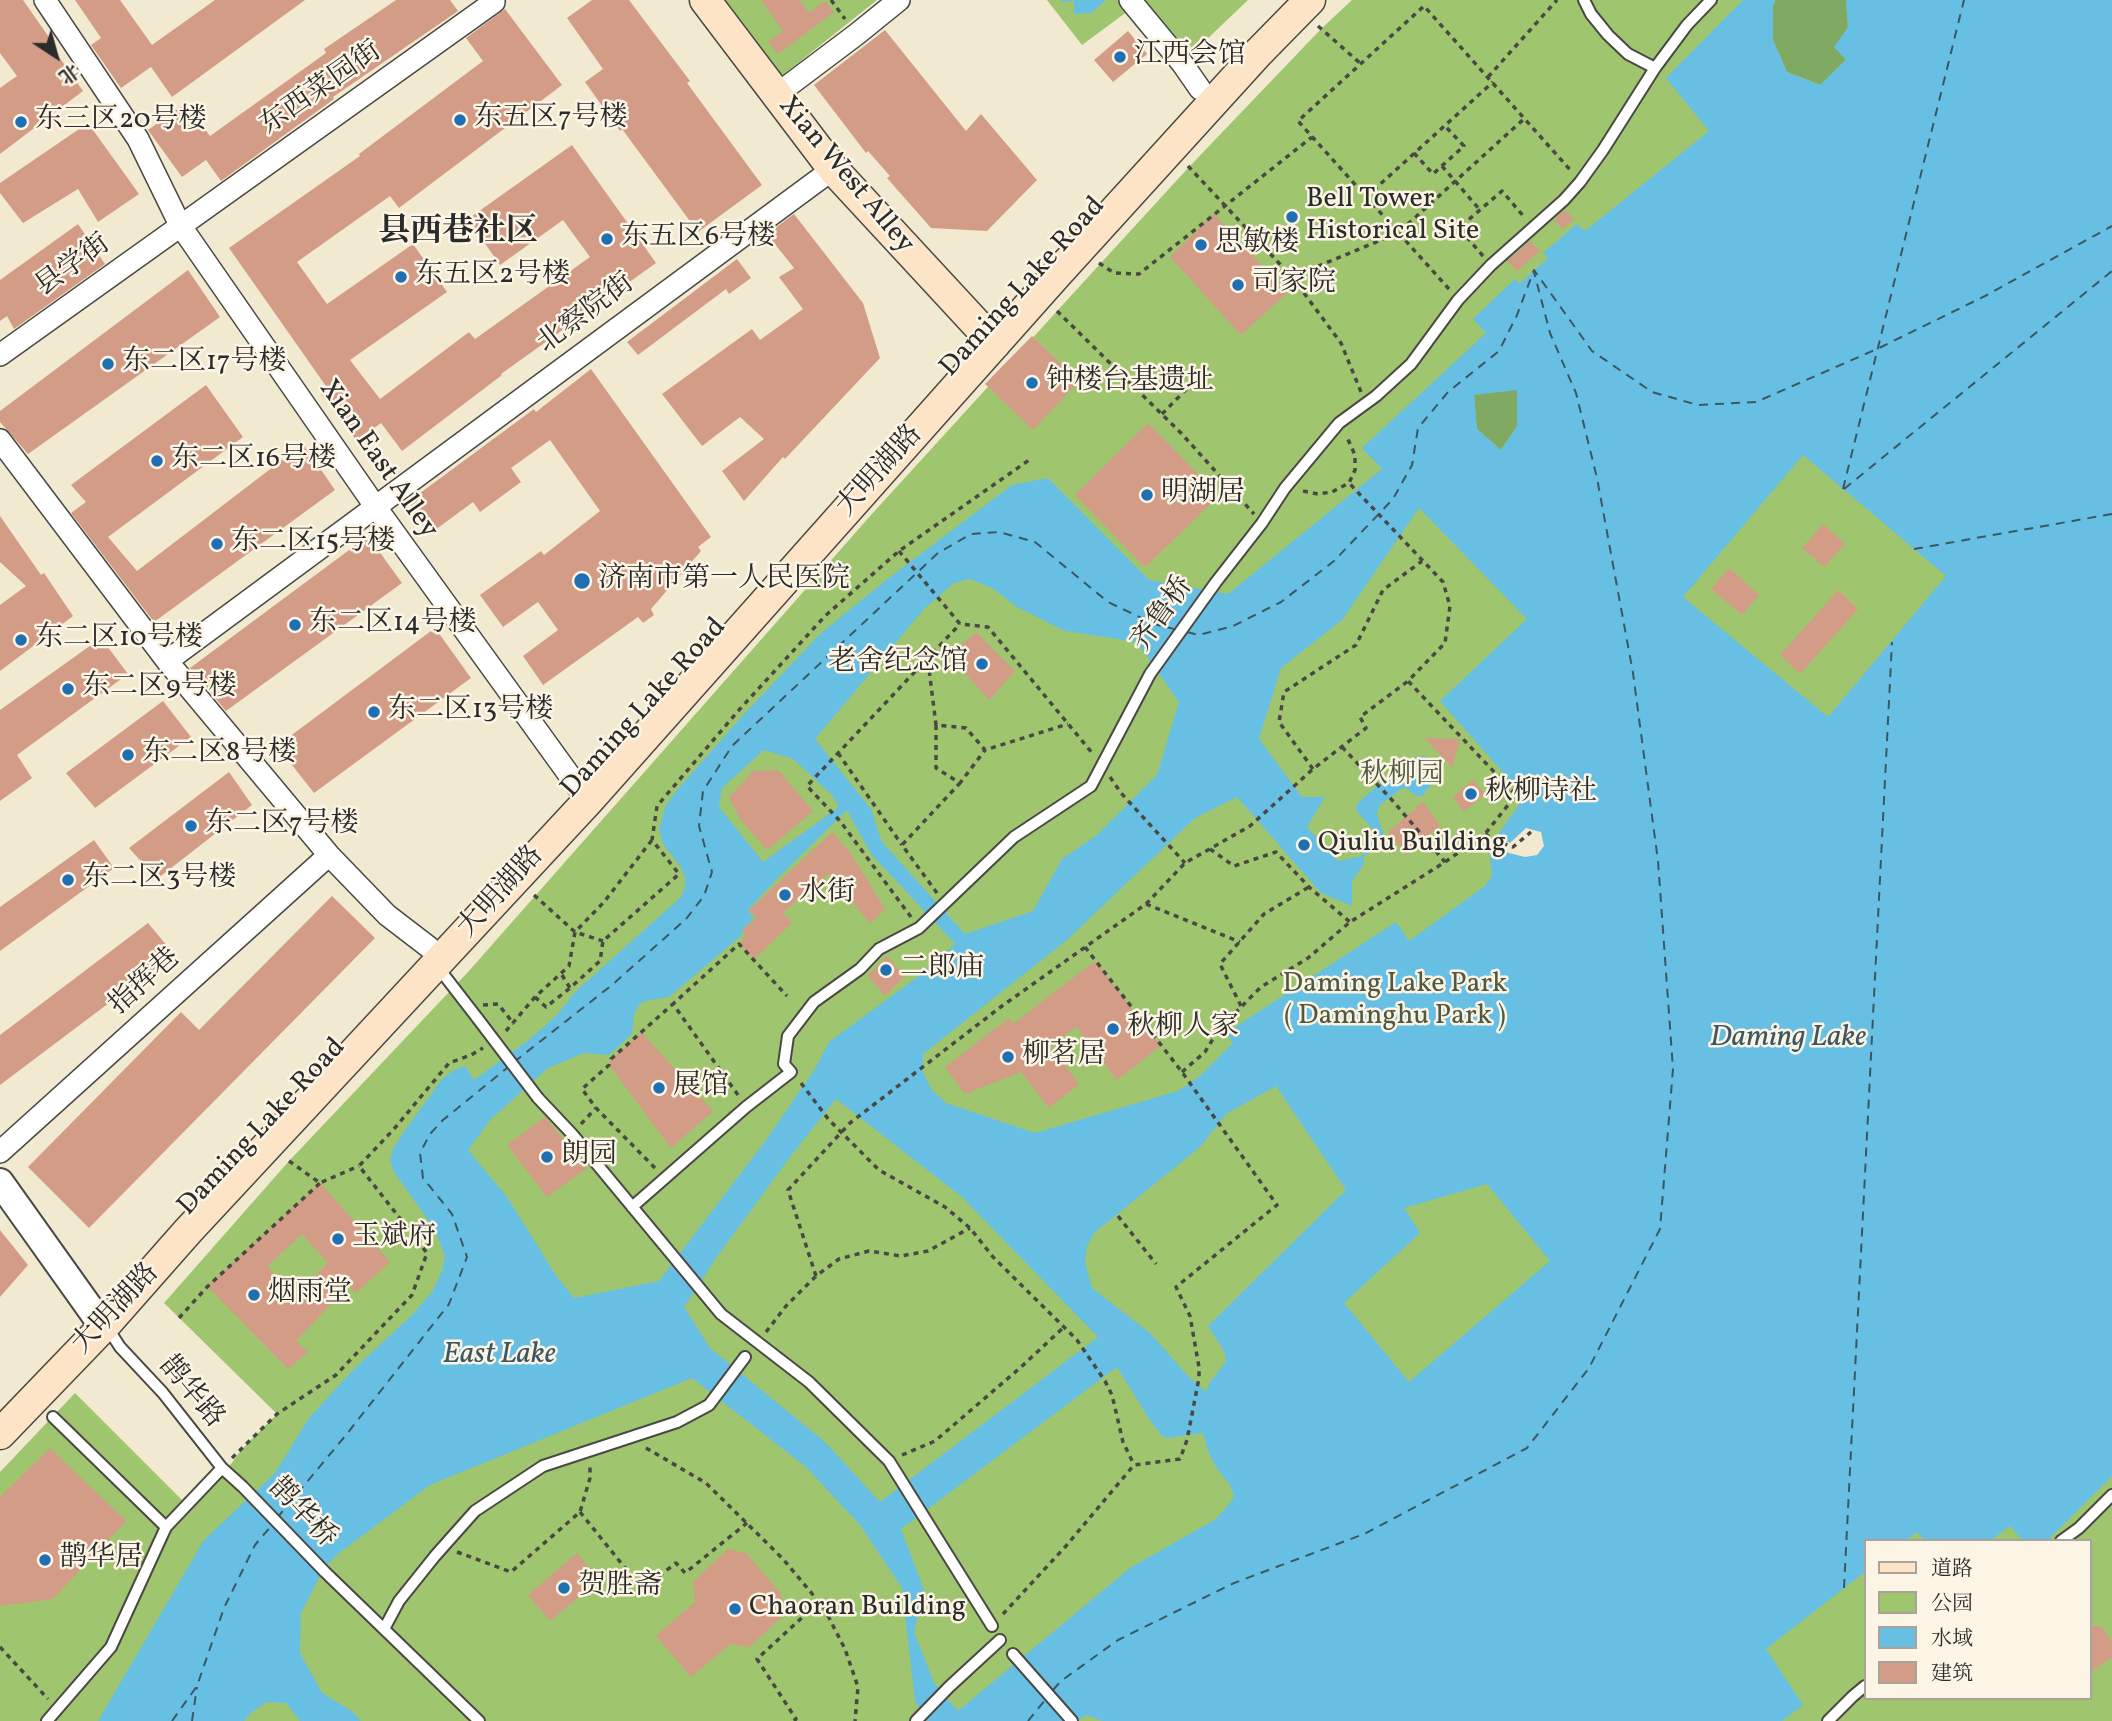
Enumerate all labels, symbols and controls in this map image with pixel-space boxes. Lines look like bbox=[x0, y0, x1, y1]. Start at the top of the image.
north arrow bbox=[21, 21, 91, 91]
street label: 东西菜园街 bbox=[255, 36, 389, 144]
place label: 江西会馆 bbox=[1134, 40, 1246, 74]
marker: 江西会馆 bbox=[1112, 49, 1128, 65]
text: 北 bbox=[53, 57, 84, 89]
street label: Xian West Alley bbox=[770, 91, 920, 261]
place label: 东五区7号楼 bbox=[474, 103, 628, 137]
place label: 东三区20号楼 bbox=[35, 105, 207, 139]
marker: 东五区7号楼 bbox=[452, 112, 468, 128]
marker: 东三区20号楼 bbox=[13, 114, 29, 130]
place label: Bell Tower Historical Site bbox=[1306, 184, 1479, 250]
street label: Daming Lake Road bbox=[934, 191, 1114, 385]
marker: Bell Tower Historical Site bbox=[1284, 209, 1300, 225]
district label: 县西巷社区 bbox=[378, 215, 538, 253]
place label: 东五区6号楼 bbox=[621, 222, 775, 256]
place label: 思敏楼 bbox=[1215, 228, 1299, 262]
street label: 县学街 bbox=[30, 229, 118, 305]
marker: 东五区6号楼 bbox=[599, 231, 615, 247]
marker: 思敏楼 bbox=[1193, 237, 1209, 253]
place label: 东五区2号楼 bbox=[415, 260, 570, 294]
street label: 北察院街 bbox=[532, 268, 642, 362]
place label: 司家院 bbox=[1252, 268, 1336, 302]
marker: 东五区2号楼 bbox=[393, 269, 409, 285]
marker: 司家院 bbox=[1230, 277, 1246, 293]
place label: 东二区17号楼 bbox=[122, 347, 286, 381]
marker: 东二区17号楼 bbox=[100, 356, 116, 372]
place label: 钟楼台基遗址 bbox=[1046, 366, 1214, 400]
street label: Xian East Alley bbox=[310, 374, 444, 546]
marker: 钟楼台基遗址 bbox=[1024, 375, 1040, 391]
street label: 大明湖路 bbox=[831, 419, 931, 525]
place label: 东二区16号楼 bbox=[171, 444, 336, 478]
marker: 东二区16号楼 bbox=[149, 453, 165, 469]
place label: 明湖居 bbox=[1161, 478, 1245, 512]
marker: 明湖居 bbox=[1139, 487, 1155, 503]
place label: 东二区15号楼 bbox=[231, 527, 395, 561]
marker: 东二区15号楼 bbox=[209, 536, 225, 552]
place label: 济南市第一人民医院 bbox=[598, 564, 850, 598]
marker: 济南市第一人民医院 bbox=[572, 571, 592, 591]
street label: 齐鲁桥 bbox=[1126, 571, 1202, 659]
place label: 东二区14号楼 bbox=[309, 608, 477, 642]
street label: Daming Lake Road bbox=[555, 612, 735, 806]
marker: 东二区14号楼 bbox=[287, 617, 303, 633]
place label: 东二区10号楼 bbox=[35, 623, 203, 657]
marker: 东二区10号楼 bbox=[13, 632, 29, 648]
place label: 老舍纪念馆 bbox=[828, 647, 968, 681]
marker: 老舍纪念馆 bbox=[974, 656, 990, 672]
place label: 东二区9号楼 bbox=[82, 672, 237, 706]
marker: 东二区9号楼 bbox=[60, 681, 76, 697]
place label: 东二区13号楼 bbox=[388, 695, 553, 729]
marker: 东二区13号楼 bbox=[366, 704, 382, 720]
place label: 东二区8号楼 bbox=[142, 738, 296, 772]
marker: 东二区8号楼 bbox=[120, 747, 136, 763]
park label: 秋柳园 bbox=[1360, 760, 1444, 794]
place label: 秋柳诗社 bbox=[1485, 777, 1597, 811]
marker: 秋柳诗社 bbox=[1463, 786, 1479, 802]
place label: 东二区7号楼 bbox=[205, 809, 359, 843]
marker: 东二区7号楼 bbox=[183, 818, 199, 834]
place label: Qiuliu Building bbox=[1318, 828, 1506, 862]
marker: Qiuliu Building bbox=[1296, 837, 1312, 853]
street label: 大明湖路 bbox=[452, 840, 552, 946]
place label: 东二区3号楼 bbox=[82, 863, 236, 897]
marker: 东二区3号楼 bbox=[60, 872, 76, 888]
place label: 水街 bbox=[799, 878, 855, 912]
marker: 水街 bbox=[777, 887, 793, 903]
street label: 指挥巷 bbox=[104, 942, 188, 1024]
place label: 二郎庙 bbox=[900, 953, 984, 987]
marker: 二郎庙 bbox=[878, 962, 894, 978]
park label: Daming Lake Park ( Daminghu Park ) bbox=[1283, 969, 1507, 1035]
place label: 秋柳人家 bbox=[1127, 1012, 1239, 1046]
marker: 秋柳人家 bbox=[1105, 1021, 1121, 1037]
water label: Daming Lake bbox=[1710, 1021, 1866, 1057]
street label: Daming Lake Road bbox=[172, 1032, 354, 1224]
place label: 柳茗居 bbox=[1022, 1040, 1106, 1074]
marker: 柳茗居 bbox=[1000, 1049, 1016, 1065]
place label: 展馆 bbox=[673, 1071, 729, 1105]
marker: 展馆 bbox=[651, 1080, 667, 1096]
place label: 朗园 bbox=[561, 1140, 617, 1174]
marker: 朗园 bbox=[539, 1149, 555, 1165]
place label: 玉斌府 bbox=[352, 1222, 436, 1256]
marker: 玉斌府 bbox=[330, 1231, 346, 1247]
street label: 大明湖路 bbox=[67, 1258, 167, 1362]
place label: 烟雨堂 bbox=[268, 1278, 352, 1312]
marker: 烟雨堂 bbox=[246, 1287, 262, 1303]
water label: East Lake bbox=[442, 1338, 556, 1374]
street label: 鹊华路 bbox=[150, 1350, 230, 1436]
street label: 鹊华桥 bbox=[260, 1472, 342, 1556]
legend bbox=[1864, 1539, 2091, 1700]
place label: 鹊华居 bbox=[59, 1543, 143, 1577]
marker: 鹊华居 bbox=[37, 1552, 53, 1568]
text: 道路 bbox=[1931, 1555, 1973, 1584]
place label: 贺胜斋 bbox=[578, 1571, 662, 1605]
marker: 贺胜斋 bbox=[556, 1580, 572, 1596]
text: 公园 bbox=[1931, 1590, 1973, 1619]
place label: Chaoran Building bbox=[749, 1592, 966, 1626]
marker: Chaoran Building bbox=[727, 1601, 743, 1617]
text: 水域 bbox=[1931, 1625, 1973, 1654]
text: 建筑 bbox=[1931, 1660, 1973, 1689]

